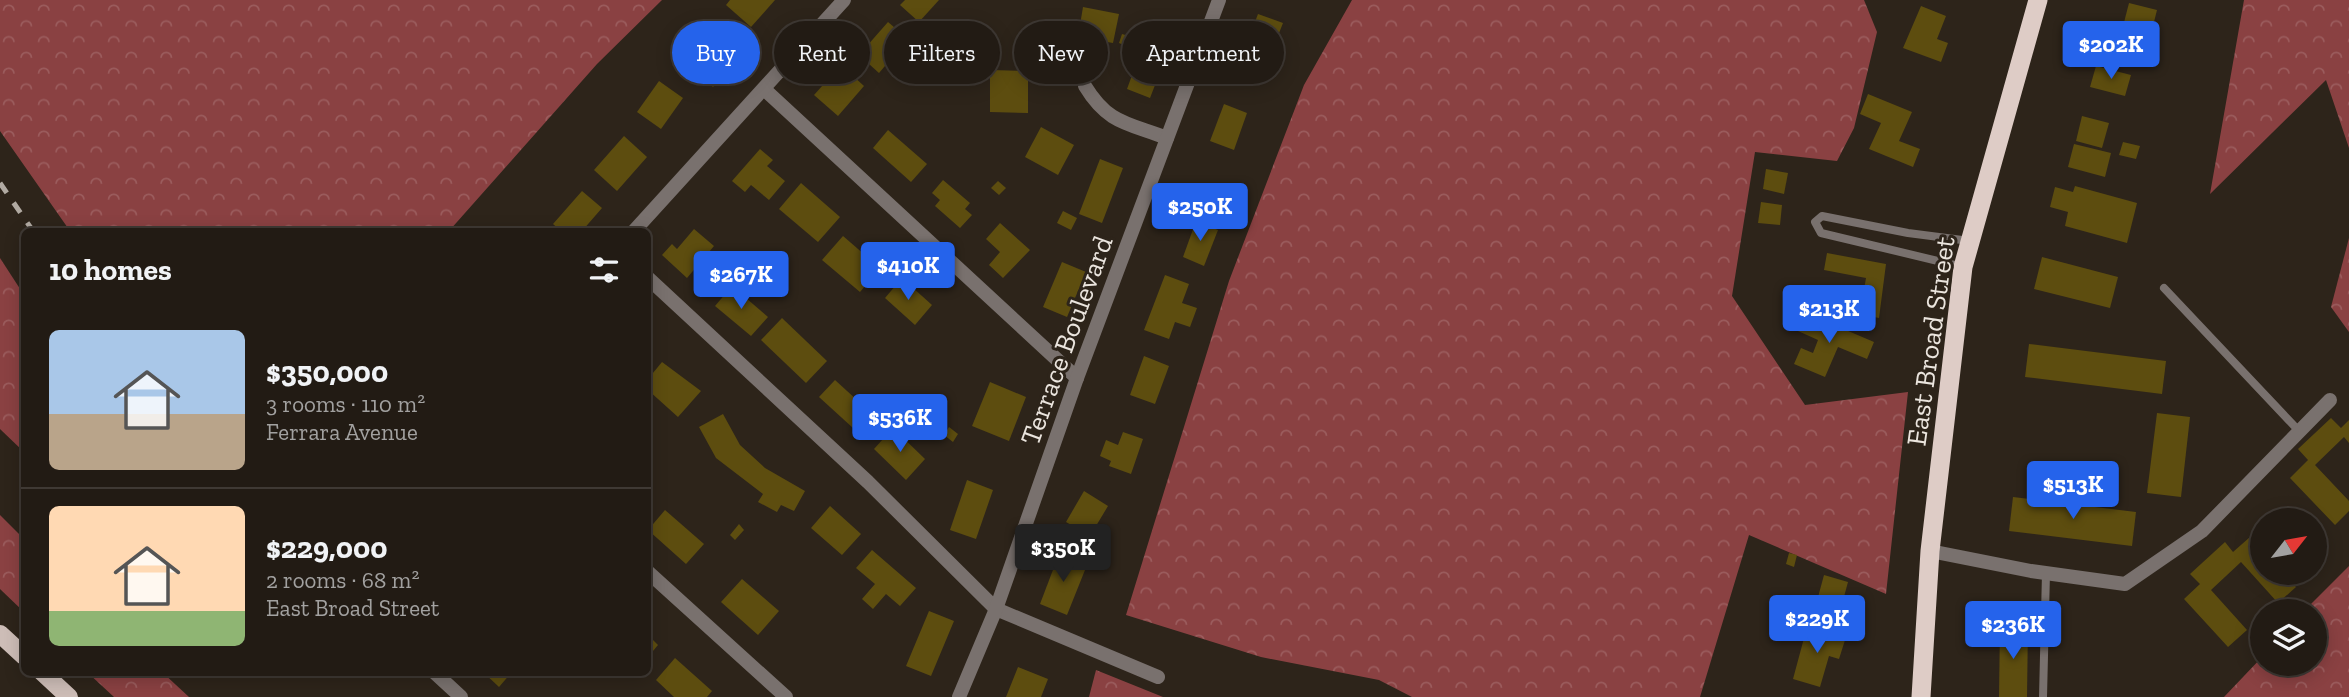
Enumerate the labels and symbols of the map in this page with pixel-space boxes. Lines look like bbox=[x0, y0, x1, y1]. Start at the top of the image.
pin: $202K bbox=[2062, 22, 2160, 81]
pin: $250K bbox=[1151, 184, 1249, 243]
street label: Terrace Boulevard bbox=[1013, 231, 1120, 449]
street label: East Broad Street bbox=[1899, 234, 1962, 448]
pin: $410K bbox=[859, 243, 957, 302]
pin: $267K bbox=[692, 252, 790, 311]
pin: $213K bbox=[1780, 286, 1878, 345]
pin: $536K bbox=[851, 394, 949, 454]
pin: $513K bbox=[2024, 462, 2122, 521]
north arrow bbox=[2250, 508, 2328, 584]
pin: $350K bbox=[1014, 524, 1112, 584]
pin: $229K bbox=[1768, 596, 1866, 655]
pin: $236K bbox=[1964, 602, 2062, 661]

